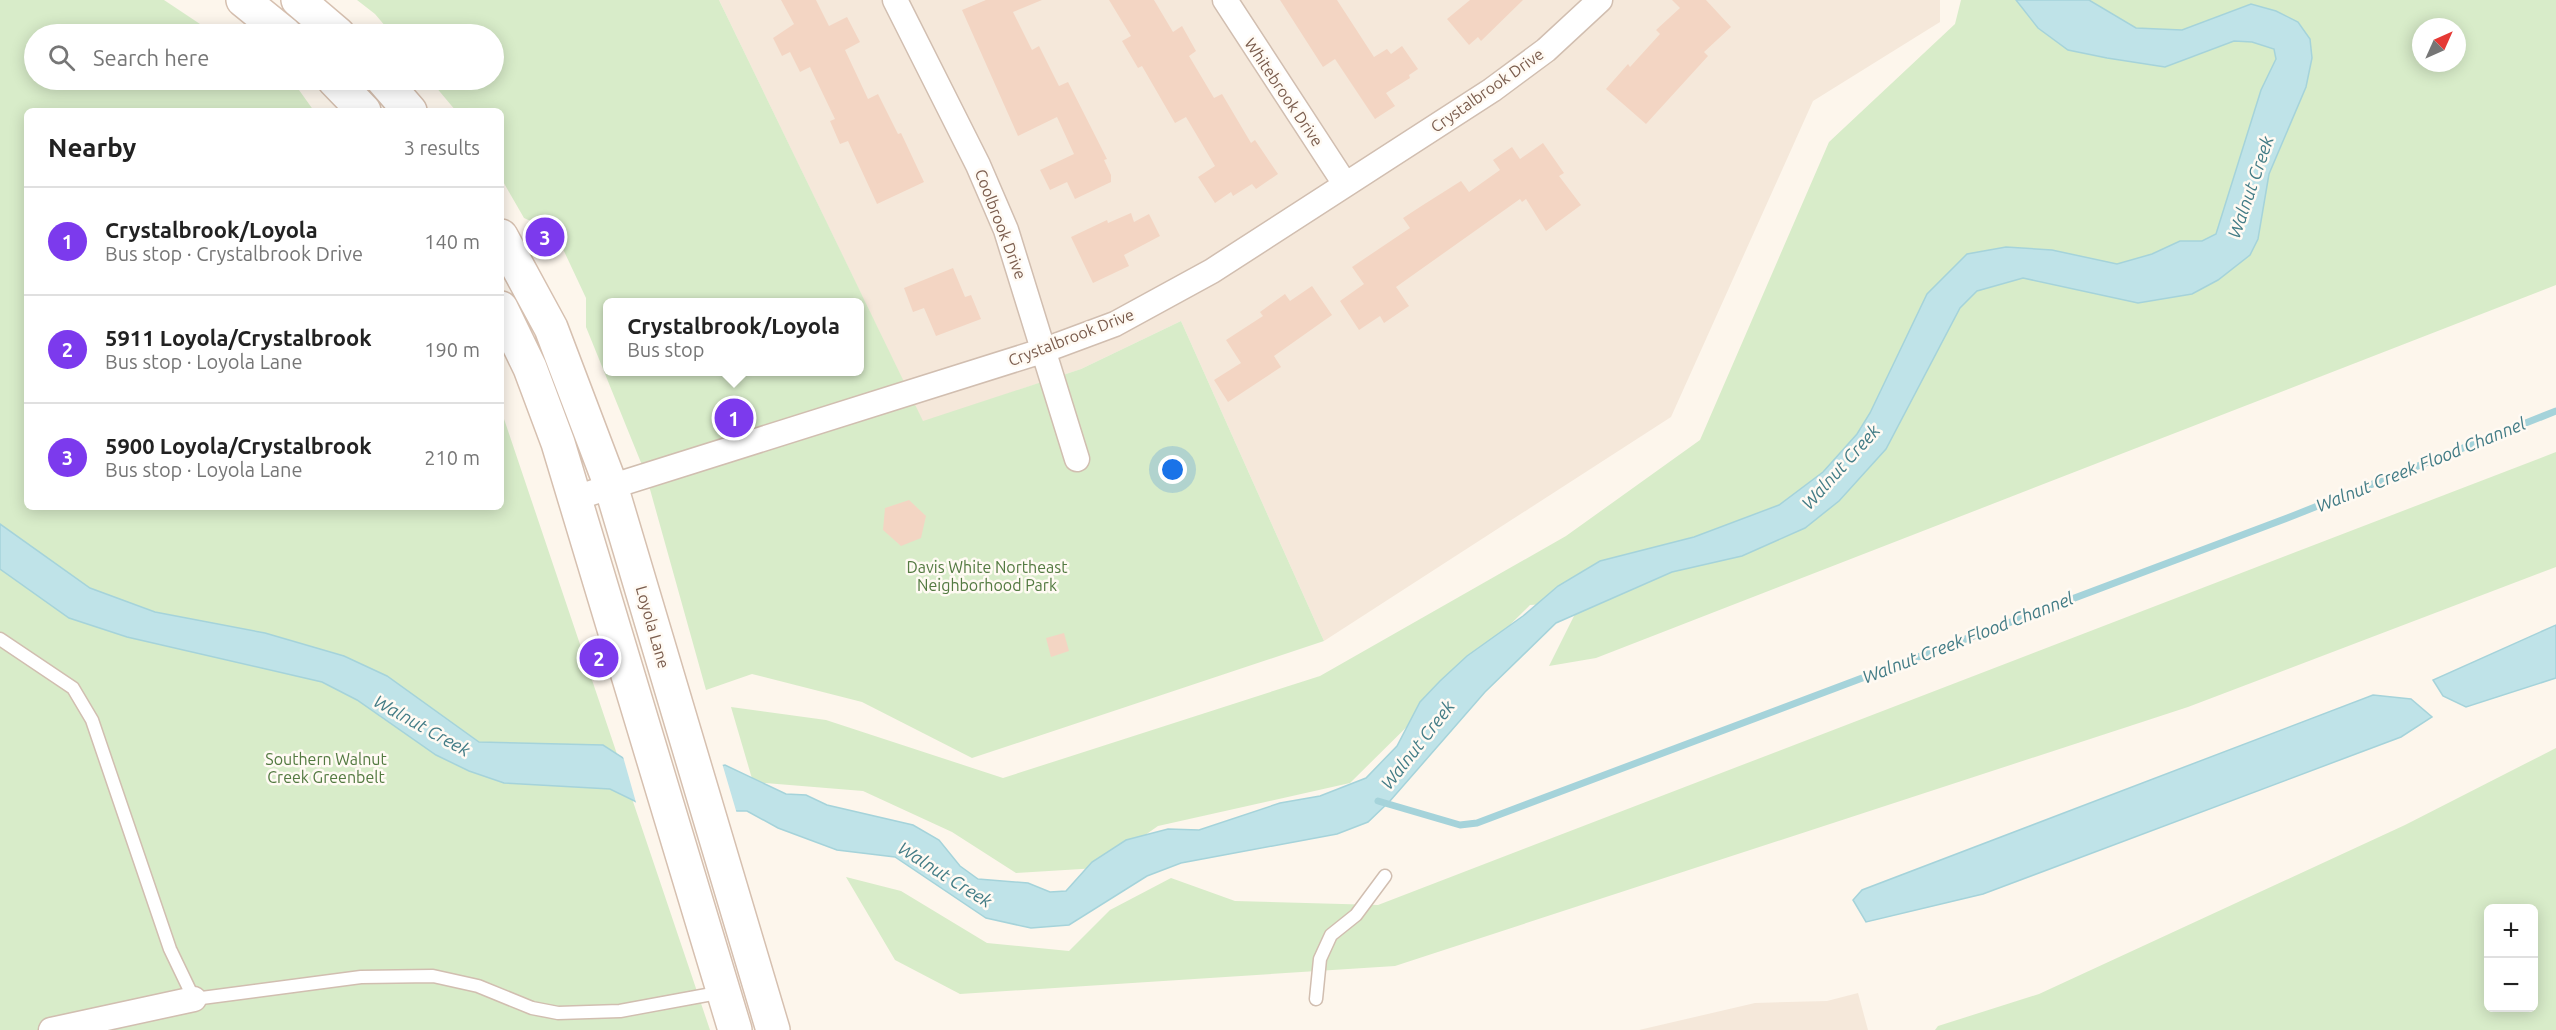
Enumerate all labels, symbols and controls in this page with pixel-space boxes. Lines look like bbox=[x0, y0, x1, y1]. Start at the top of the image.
north arrow bbox=[2412, 18, 2466, 72]
search box bbox=[24, 24, 504, 90]
street label: Whitebrook Drive bbox=[1241, 34, 1327, 150]
icon: search bbox=[45, 41, 78, 74]
street label: Crystalbrook Drive bbox=[1427, 44, 1547, 136]
text: Search here bbox=[93, 45, 209, 70]
water label: Walnut Creek bbox=[2223, 132, 2277, 241]
text: Nearby bbox=[48, 133, 136, 162]
text: 3 results bbox=[404, 136, 480, 159]
street label: Coolbrook Drive bbox=[972, 166, 1030, 282]
pin: 3 bbox=[526, 214, 564, 260]
text: Crystalbrook/Loyola bbox=[105, 217, 318, 242]
text: 1 bbox=[62, 230, 73, 253]
text: 140 m bbox=[424, 230, 480, 253]
text: Bus stop · Crystalbrook Drive bbox=[105, 242, 363, 265]
popup bbox=[603, 298, 864, 376]
street label: Crystalbrook Drive bbox=[1006, 305, 1136, 369]
text: Crystalbrook/Loyola bbox=[627, 313, 840, 338]
text: 5911 Loyola/Crystalbrook bbox=[105, 325, 372, 350]
text: 2 bbox=[62, 338, 73, 361]
text: 190 m bbox=[424, 338, 480, 361]
text: Bus stop bbox=[627, 338, 704, 361]
text: Bus stop · Loyola Lane bbox=[105, 350, 303, 373]
pin: 1 bbox=[714, 396, 754, 440]
water label: Walnut Creek Flood Channel bbox=[2313, 413, 2528, 515]
water label: Walnut Creek bbox=[1797, 419, 1884, 513]
text: 5900 Loyola/Crystalbrook bbox=[105, 433, 372, 458]
text: 3 bbox=[62, 446, 73, 469]
text: 210 m bbox=[424, 446, 480, 469]
your location bbox=[1158, 455, 1187, 484]
text: Bus stop · Loyola Lane bbox=[105, 458, 303, 481]
park label: Davis White Northeast Neighborhood Park bbox=[907, 558, 1068, 594]
street label: Loyola Lane bbox=[633, 584, 673, 670]
water label: Walnut Creek Flood Channel bbox=[1859, 588, 2076, 687]
pin: 2 bbox=[580, 636, 618, 680]
water label: Walnut Creek bbox=[371, 690, 475, 760]
water label: Walnut Creek bbox=[1376, 695, 1458, 793]
park label: Southern Walnut Creek Greenbelt bbox=[265, 750, 387, 786]
water label: Walnut Creek bbox=[895, 837, 997, 911]
map controls bbox=[2484, 904, 2538, 1012]
button: + bbox=[2484, 904, 2538, 958]
button: − bbox=[2484, 958, 2538, 1012]

